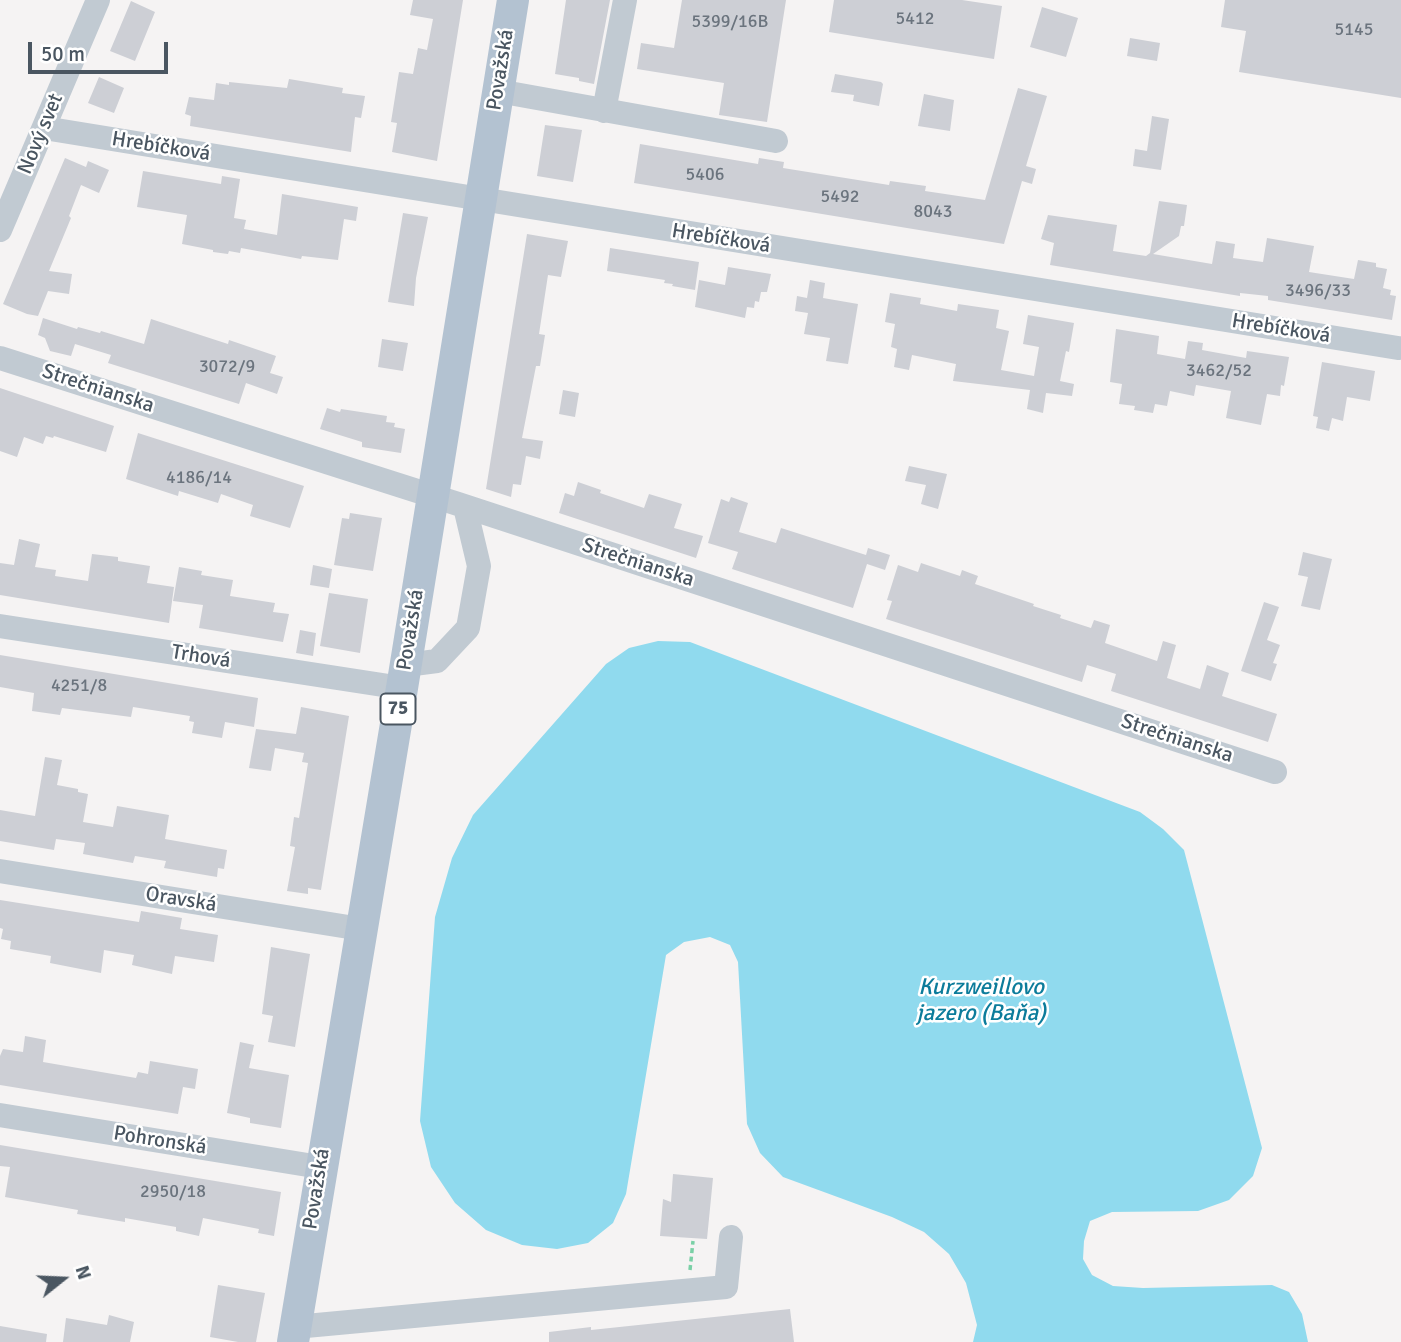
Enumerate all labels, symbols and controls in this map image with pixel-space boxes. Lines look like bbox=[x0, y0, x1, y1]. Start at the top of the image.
house number: 5412 bbox=[896, 8, 934, 30]
house number: 5399/16B bbox=[692, 11, 768, 33]
house number: 5145 bbox=[1335, 19, 1373, 41]
scale bar bbox=[32, 28, 172, 72]
street label: Považská bbox=[482, 28, 520, 112]
text: 50 m bbox=[41, 41, 85, 67]
street label: Nový svet bbox=[13, 90, 69, 178]
street label: Hrebíčková bbox=[110, 127, 212, 167]
house number: 5406 bbox=[686, 164, 724, 186]
house number: 5492 bbox=[821, 186, 859, 208]
house number: 8043 bbox=[914, 201, 952, 223]
street label: Hrebíčková bbox=[670, 219, 772, 259]
house number: 3496/33 bbox=[1285, 280, 1351, 302]
street label: Hrebíčková bbox=[1230, 309, 1332, 349]
house number: 3072/9 bbox=[199, 356, 255, 378]
street label: Strečnianska bbox=[39, 359, 157, 419]
house number: 3462/52 bbox=[1186, 360, 1252, 382]
house number: 4186/14 bbox=[166, 467, 232, 489]
street label: Strečnianska bbox=[579, 533, 697, 593]
street label: Považská bbox=[392, 588, 430, 672]
street label: Trhová bbox=[170, 640, 232, 674]
house number: 4251/8 bbox=[51, 675, 107, 697]
road number: 75 bbox=[380, 694, 416, 724]
street label: Strečnianska bbox=[1118, 709, 1236, 769]
street label: Oravská bbox=[144, 882, 218, 918]
water label: Kurzweillovo jazero (Baňa) bbox=[916, 974, 1046, 1028]
street label: Pohronská bbox=[112, 1121, 208, 1161]
street label: Považská bbox=[298, 1147, 336, 1231]
house number: 2950/18 bbox=[140, 1181, 206, 1203]
north arrow bbox=[28, 1244, 98, 1314]
text: N bbox=[70, 1263, 96, 1283]

